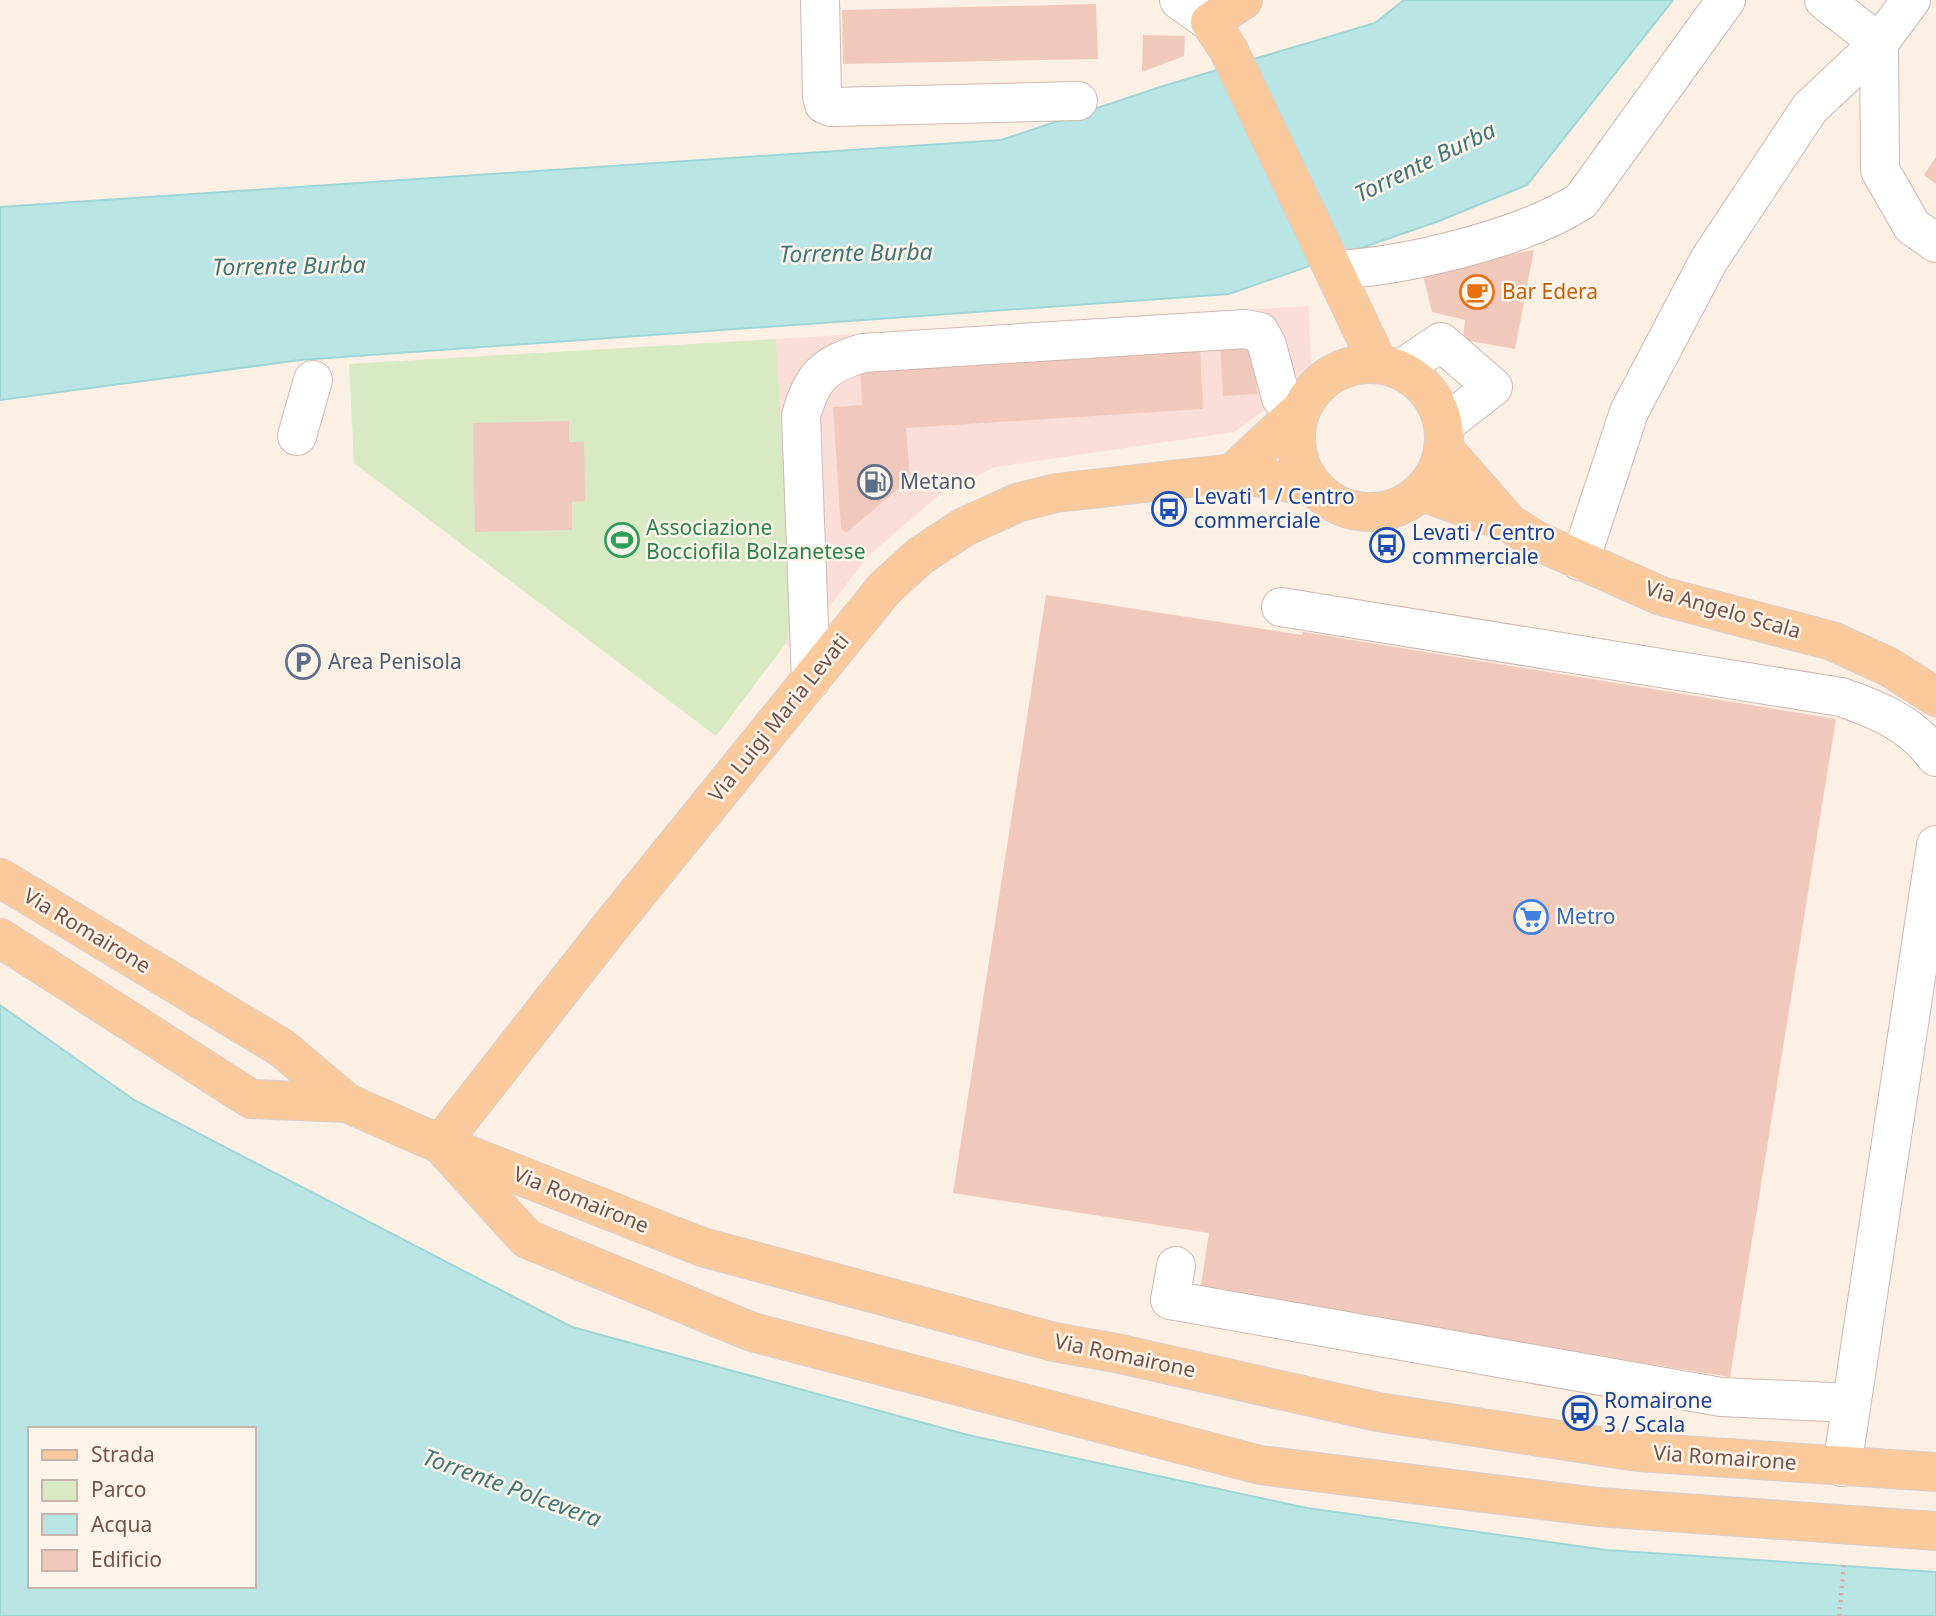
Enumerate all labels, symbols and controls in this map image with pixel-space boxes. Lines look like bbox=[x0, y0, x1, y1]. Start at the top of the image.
water label: Torrente Burba bbox=[1349, 113, 1500, 209]
water label: Torrente Burba bbox=[779, 235, 933, 269]
water label: Torrente Burba bbox=[212, 248, 366, 282]
cafe icon: Bar Edera bbox=[1458, 273, 1496, 311]
place label: Bar Edera bbox=[1502, 277, 1598, 305]
fuel station icon: Metano bbox=[856, 463, 894, 501]
place label: Metano bbox=[900, 467, 976, 495]
place label: Levati 1 / Centro commerciale bbox=[1194, 482, 1355, 534]
bus stop icon: Levati 1 / Centro commerciale bbox=[1150, 490, 1188, 528]
place label: Associazione Bocciofila Bolzanetese bbox=[646, 513, 866, 565]
place label: Levati / Centro commerciale bbox=[1412, 518, 1555, 570]
sports icon: Associazione Bocciofila Bolzanetese bbox=[603, 521, 641, 559]
bus stop icon: Levati / Centro commerciale bbox=[1368, 526, 1406, 564]
street label: Via Angelo Scala bbox=[1642, 573, 1804, 645]
street label: Via Luigi Maria Levati bbox=[702, 628, 855, 807]
parking icon: Area Penisola bbox=[284, 643, 322, 681]
place label: Area Penisola bbox=[328, 647, 462, 675]
street label: Via Romairone bbox=[19, 881, 156, 979]
supermarket icon: Metro bbox=[1512, 898, 1550, 936]
place label: Metro bbox=[1556, 902, 1615, 930]
street label: Via Romairone bbox=[510, 1159, 653, 1239]
street label: Via Romairone bbox=[1052, 1326, 1198, 1384]
place label: Romairone 3 / Scala bbox=[1604, 1386, 1712, 1438]
bus stop icon: Romairone 3 / Scala bbox=[1561, 1394, 1599, 1432]
legend bbox=[28, 1427, 256, 1588]
street label: Via Romairone bbox=[1652, 1438, 1798, 1476]
text: Strada bbox=[91, 1440, 155, 1468]
water label: Torrente Polcevera bbox=[419, 1440, 606, 1534]
text: Parco bbox=[91, 1475, 147, 1503]
text: Acqua bbox=[91, 1510, 152, 1538]
text: Edificio bbox=[91, 1545, 162, 1573]

